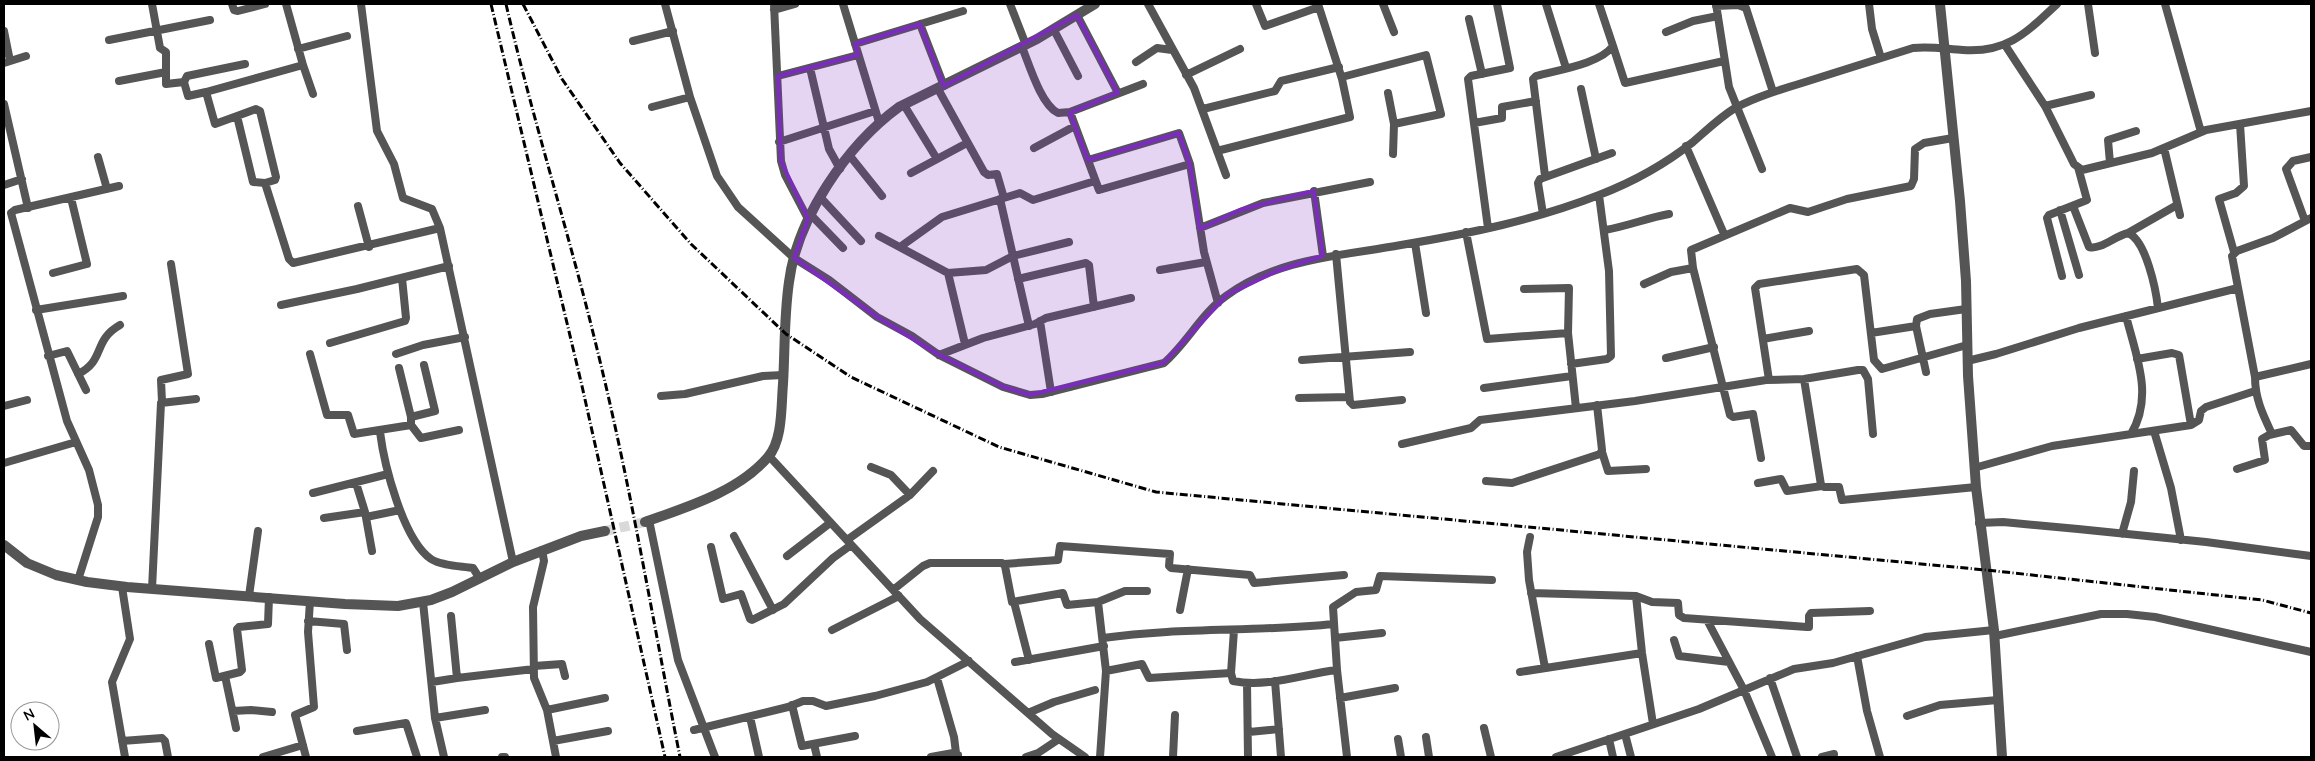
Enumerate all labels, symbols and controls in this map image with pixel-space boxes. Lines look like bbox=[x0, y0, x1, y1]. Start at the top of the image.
north arrow bbox=[10, 701, 60, 751]
text: N bbox=[20, 704, 38, 725]

